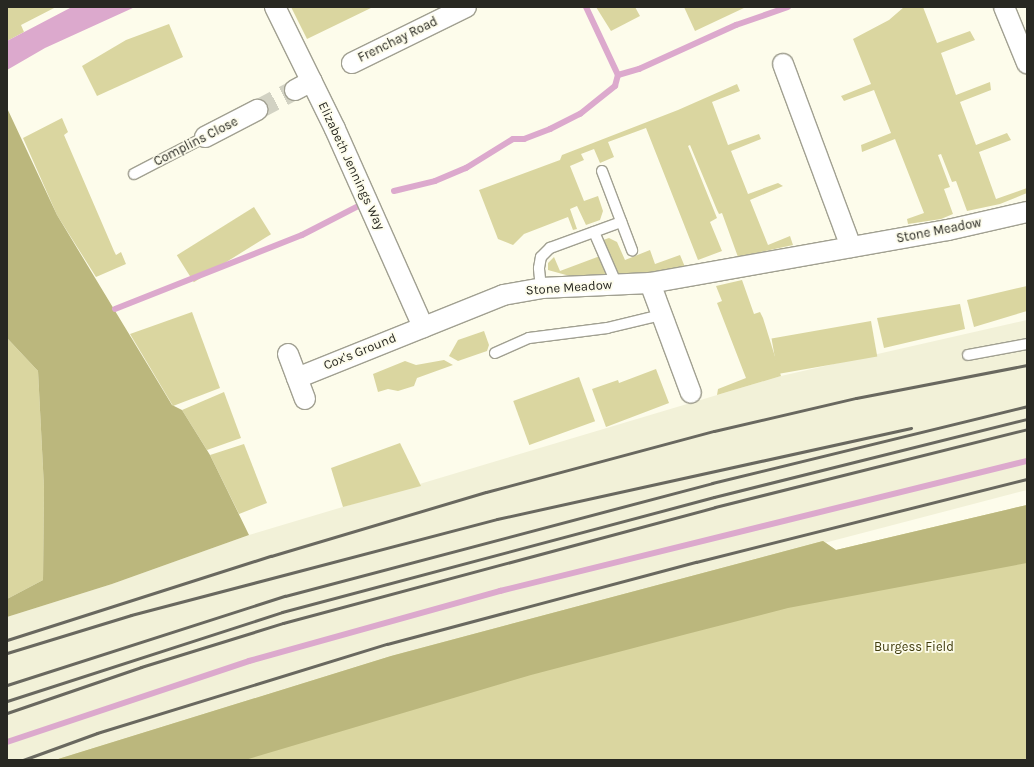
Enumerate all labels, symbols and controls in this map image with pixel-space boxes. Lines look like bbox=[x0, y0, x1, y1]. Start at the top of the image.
street label: Frenchay Road bbox=[356, 14, 440, 66]
street label: Elizabeth Jennings Way bbox=[314, 100, 388, 232]
street label: Complins Close bbox=[151, 114, 241, 170]
street label: Stone Meadow bbox=[895, 215, 983, 247]
street label: Stone Meadow bbox=[525, 277, 613, 299]
street label: Cox's Ground bbox=[321, 330, 399, 374]
park label: Burgess Field bbox=[874, 639, 954, 655]

